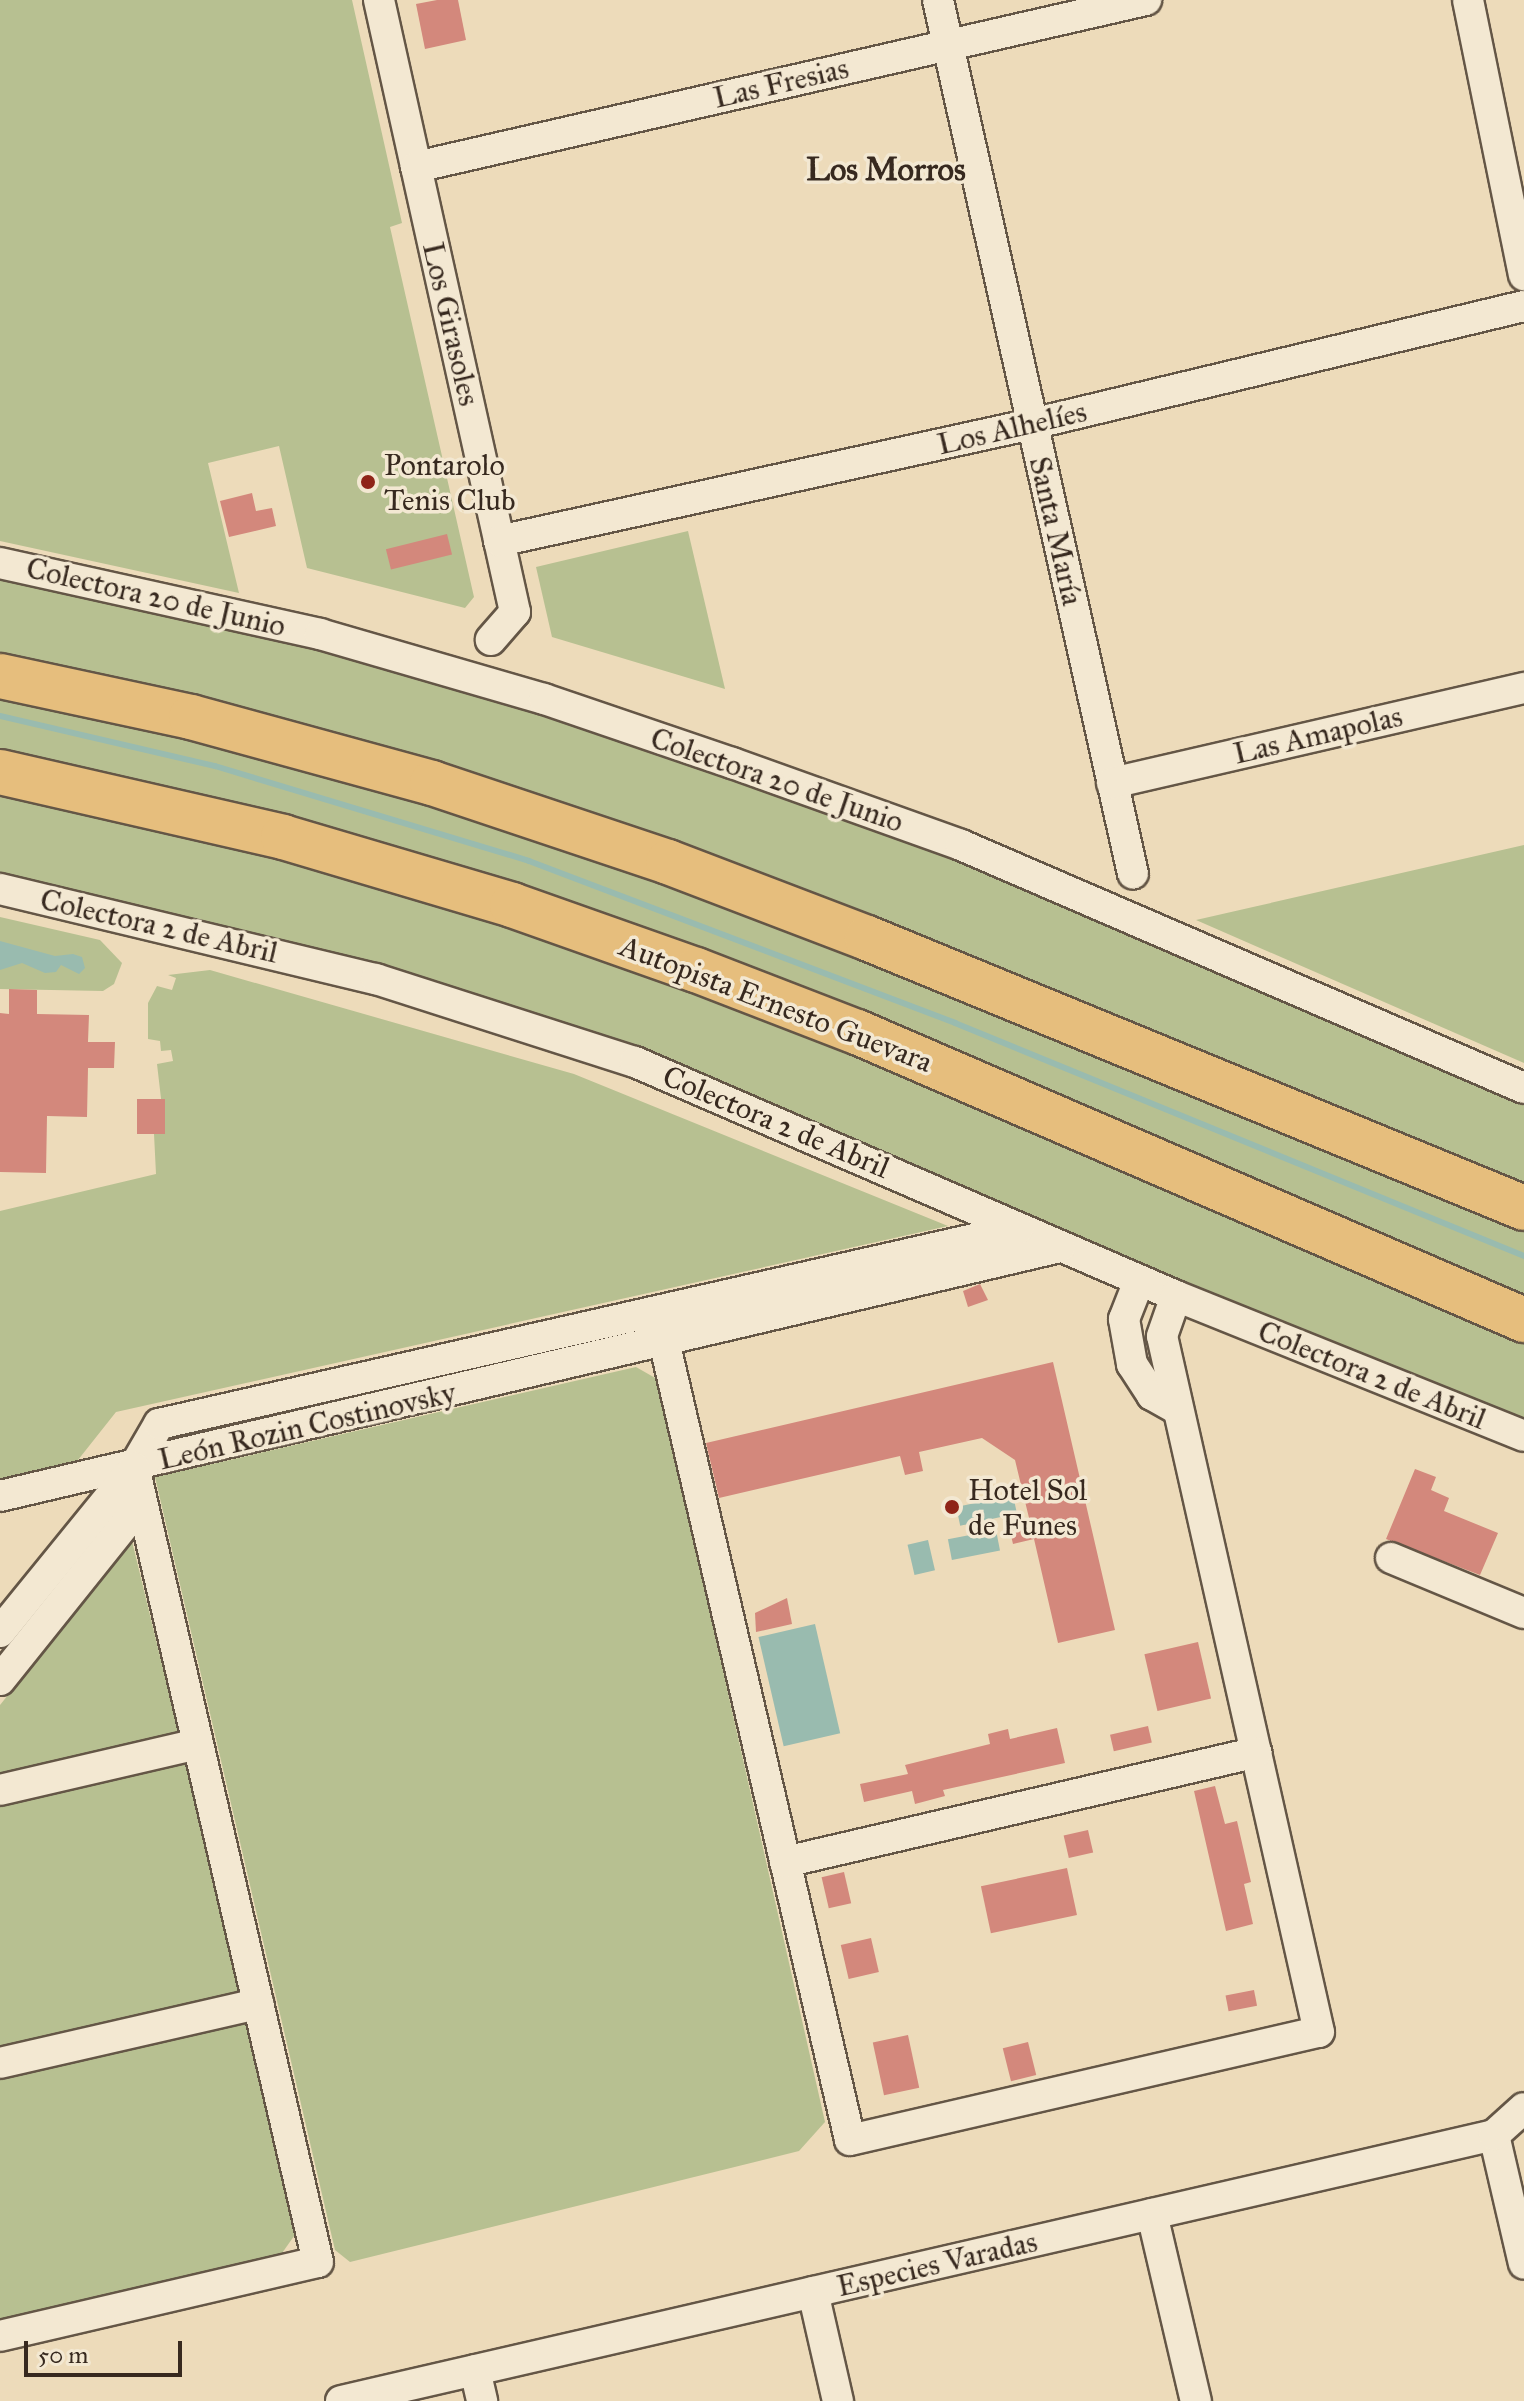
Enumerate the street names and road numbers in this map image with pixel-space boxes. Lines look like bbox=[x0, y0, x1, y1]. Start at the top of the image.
street label: Las Fresias bbox=[710, 50, 852, 116]
street label: Los Girasoles bbox=[415, 239, 487, 409]
street label: Los Alhelíes bbox=[934, 393, 1090, 463]
street label: Santa María bbox=[1021, 453, 1091, 609]
street label: Colectora 20 de Junio bbox=[23, 550, 289, 644]
street label: Las Amapolas bbox=[1230, 698, 1406, 772]
street label: Colectora 20 de Junio bbox=[646, 720, 908, 840]
street label: Colectora 2 de Abril bbox=[37, 881, 281, 971]
street label: Autopista Ernesto Guevara bbox=[615, 928, 937, 1080]
street label: Colectora 2 de Abril bbox=[657, 1058, 895, 1186]
street label: Colectora 2 de Abril bbox=[1253, 1313, 1491, 1437]
street label: León Rozin Costinovsky bbox=[155, 1374, 459, 1478]
street label: Especies Varadas bbox=[833, 2223, 1041, 2305]

